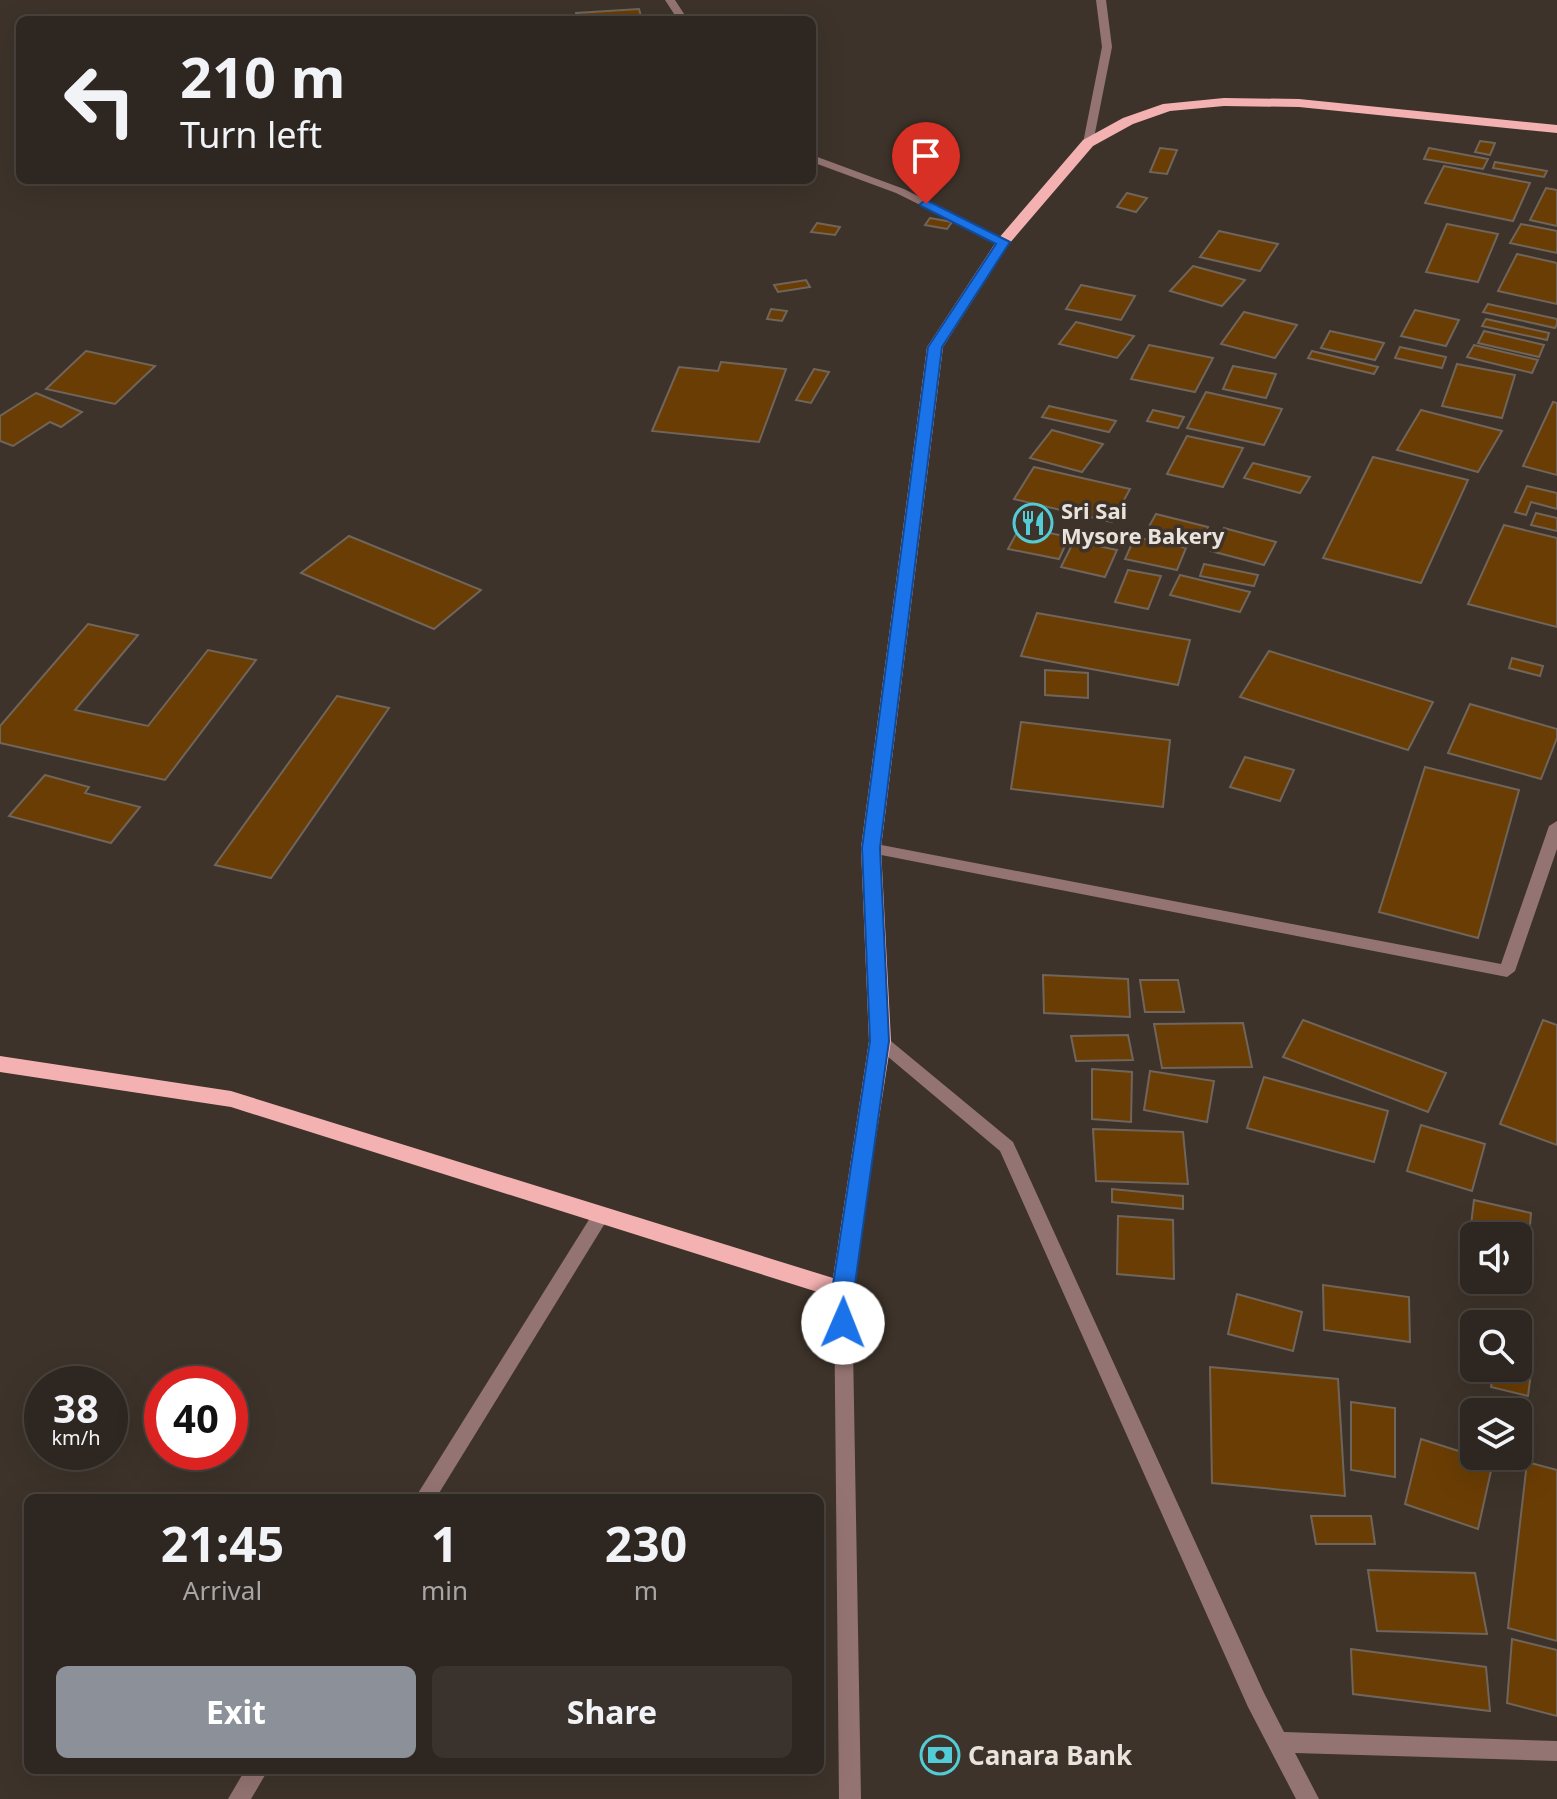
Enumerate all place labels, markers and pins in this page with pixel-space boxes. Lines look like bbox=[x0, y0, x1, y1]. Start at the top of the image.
pin bbox=[892, 122, 960, 204]
place label: Sri Sai Mysore Bakery bbox=[1061, 495, 1225, 550]
restaurant icon: Sri Sai Mysore Bakery bbox=[1012, 502, 1054, 544]
bank icon: Canara Bank bbox=[919, 1734, 961, 1776]
place label: Canara Bank bbox=[968, 1737, 1133, 1773]

